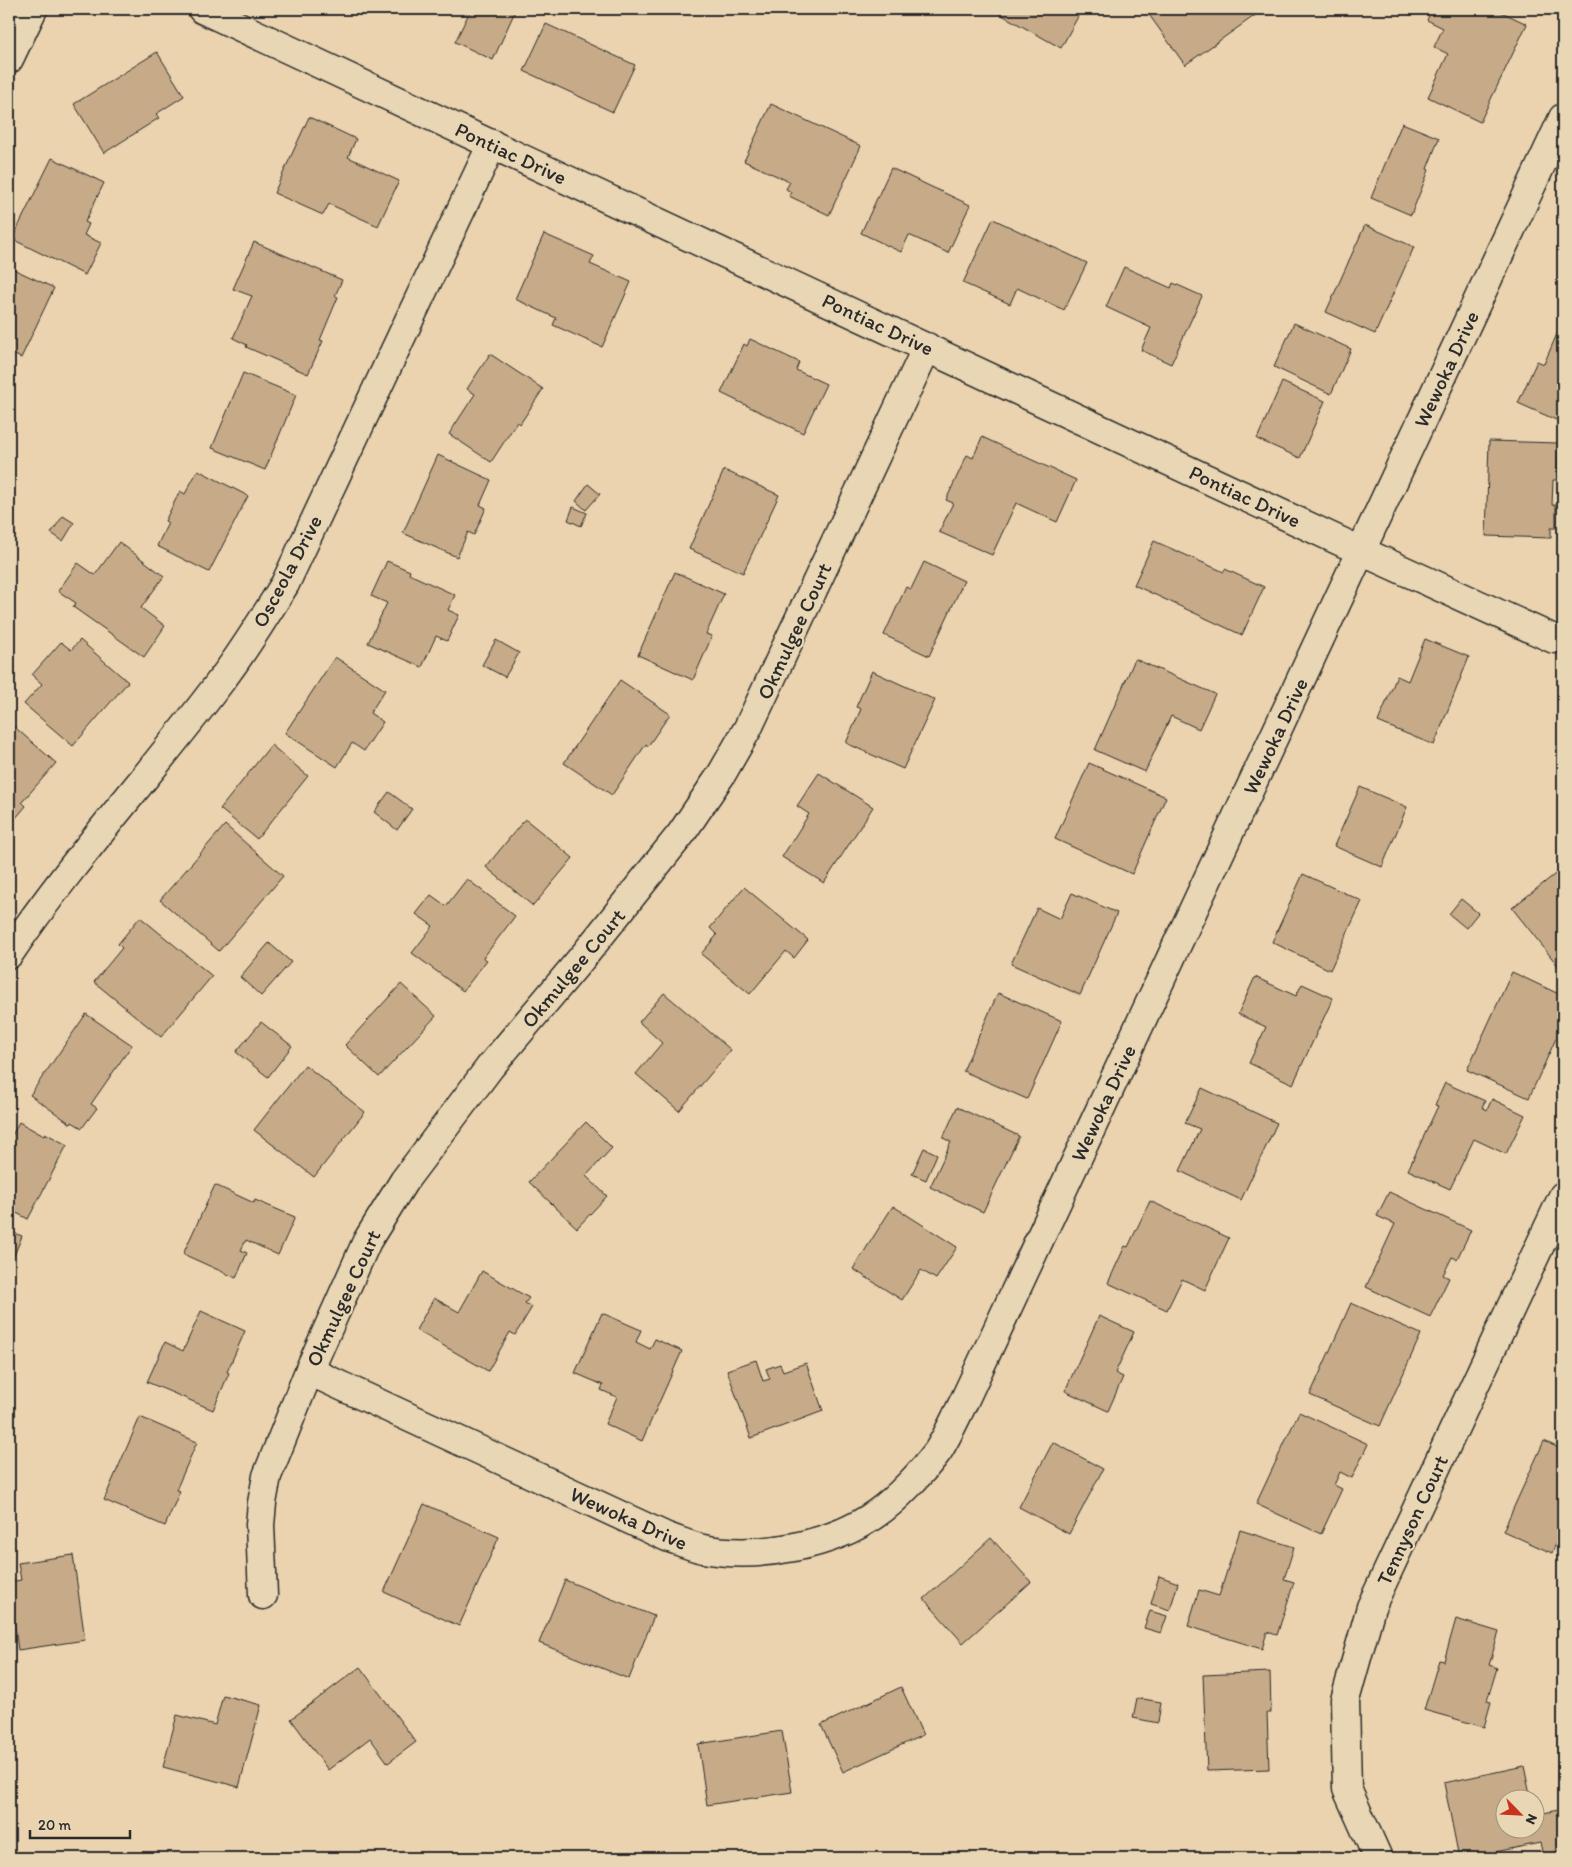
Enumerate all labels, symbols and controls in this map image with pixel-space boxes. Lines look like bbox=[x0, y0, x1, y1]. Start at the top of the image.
street label: Pontiac Drive bbox=[451, 116, 571, 190]
street label: Pontiac Drive bbox=[818, 287, 938, 361]
street label: Wewoka Drive bbox=[1408, 307, 1484, 431]
street label: Pontiac Drive bbox=[1185, 459, 1305, 533]
street label: Osceola Drive bbox=[247, 511, 327, 631]
street label: Okmulgee Court bbox=[751, 559, 837, 703]
street label: Wewoka Drive bbox=[1237, 674, 1313, 798]
street label: Okmulgee Court bbox=[516, 903, 630, 1033]
street label: Wewoka Drive bbox=[1065, 1041, 1141, 1165]
street label: Okmulgee Court bbox=[300, 1226, 386, 1370]
street label: Tennyson Court bbox=[1371, 1451, 1453, 1589]
street label: Wewoka Drive bbox=[566, 1481, 692, 1555]
north arrow bbox=[1494, 1790, 1544, 1840]
scale bar bbox=[30, 1807, 130, 1839]
text: N bbox=[1522, 1811, 1541, 1827]
text: 20 m bbox=[38, 1816, 72, 1834]

